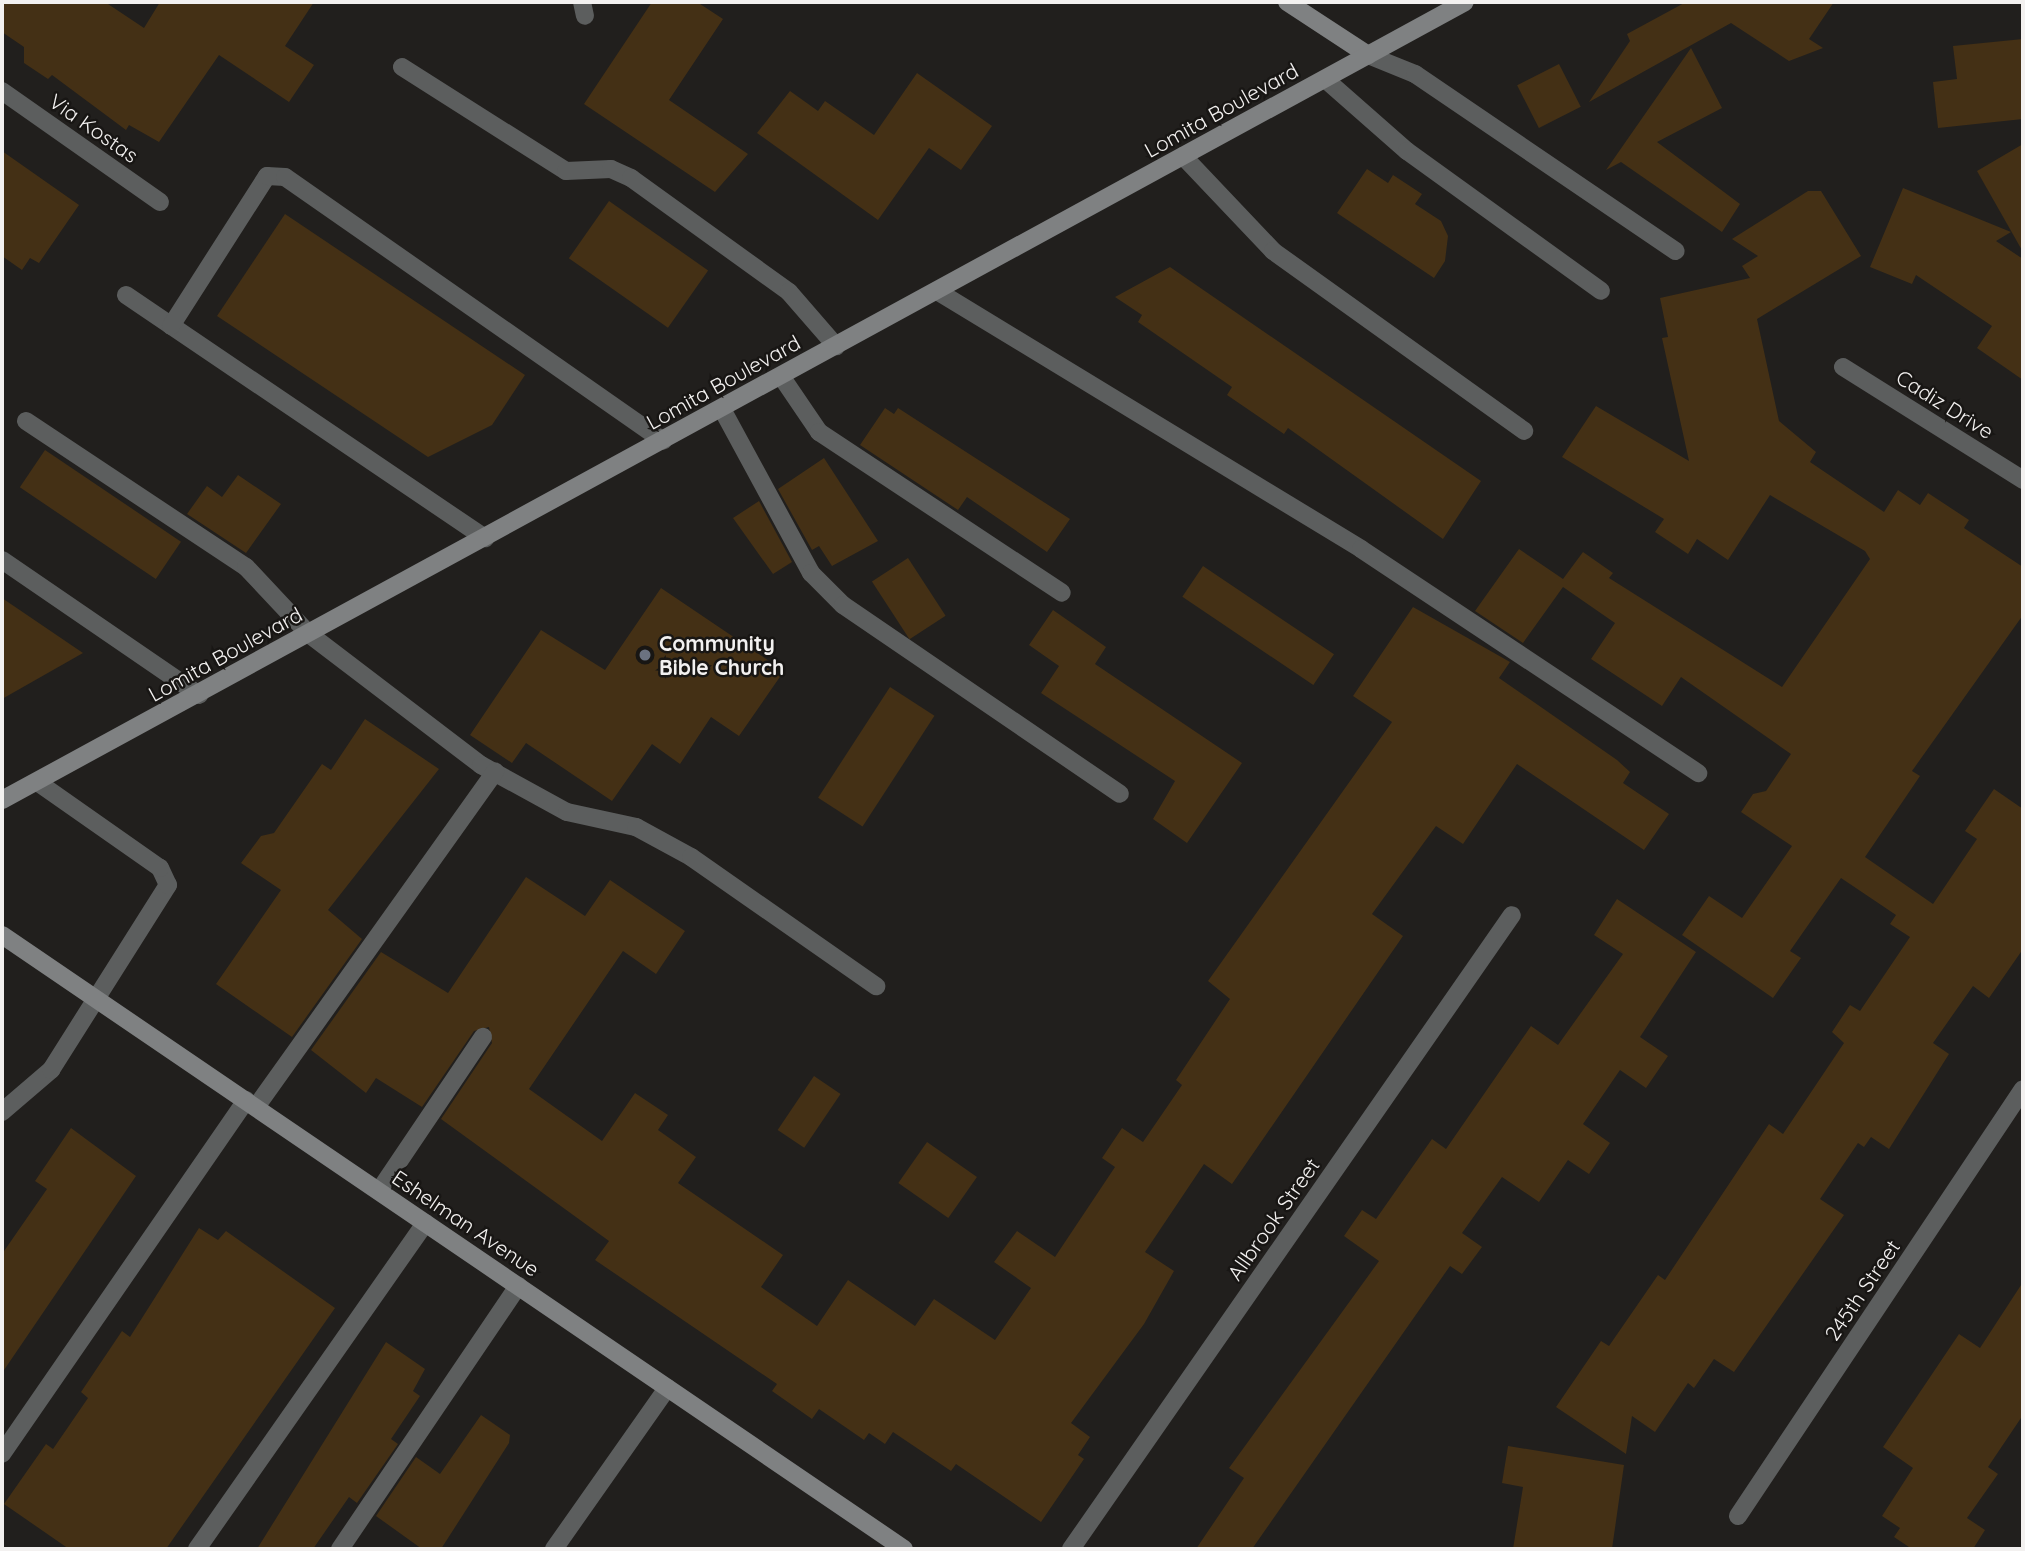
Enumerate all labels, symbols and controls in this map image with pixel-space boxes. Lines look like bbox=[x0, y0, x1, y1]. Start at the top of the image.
street label: Lomita Boulevard bbox=[1140, 57, 1302, 163]
street label: Via Kostas bbox=[45, 88, 143, 168]
street label: Lomita Boulevard bbox=[642, 329, 804, 435]
street label: Cadiz Drive bbox=[1892, 364, 1998, 444]
street label: Lomita Boulevard bbox=[144, 601, 306, 707]
place label: Community Bible Church bbox=[659, 630, 784, 680]
marker: Community Bible Church bbox=[637, 647, 653, 663]
street label: Allbrook Street bbox=[1222, 1153, 1324, 1285]
street label: Eshelman Avenue bbox=[388, 1164, 544, 1282]
street label: 245th Street bbox=[1819, 1235, 1905, 1345]

